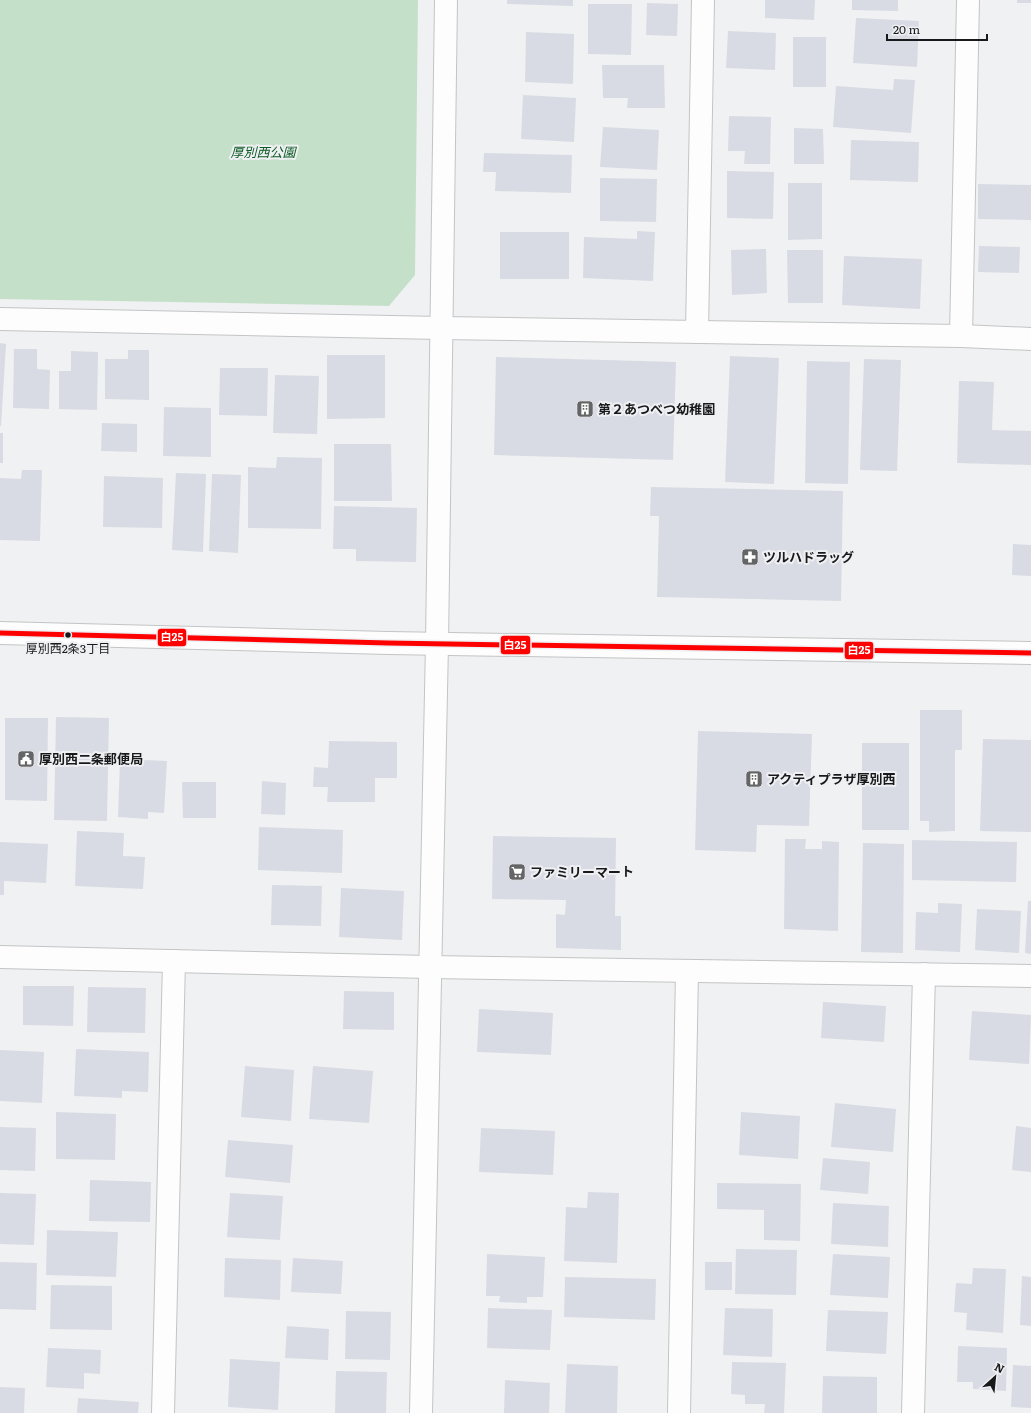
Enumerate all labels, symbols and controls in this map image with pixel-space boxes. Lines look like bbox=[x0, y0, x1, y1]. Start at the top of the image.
scale bar bbox=[887, 16, 987, 42]
text: 20 m bbox=[893, 20, 920, 38]
park label: 厚別西公園 bbox=[230, 142, 297, 161]
building icon: 第２あつべつ幼稚園 bbox=[575, 399, 595, 419]
place label: 第２あつべつ幼稚園 bbox=[598, 399, 715, 418]
pharmacy icon: ツルハドラッグ bbox=[740, 547, 760, 567]
place label: ツルハドラッグ bbox=[763, 547, 854, 566]
line badge: 白25 bbox=[157, 628, 187, 647]
text: 白25 bbox=[161, 628, 183, 644]
marker: 厚別西2条3丁目 bbox=[63, 630, 73, 640]
line badge: 白25 bbox=[500, 635, 531, 655]
text: 白25 bbox=[504, 636, 526, 652]
place label: 厚別西2条3丁目 bbox=[26, 639, 110, 657]
line badge: 白25 bbox=[844, 641, 874, 660]
text: 白25 bbox=[848, 641, 870, 657]
public building icon: 厚別西二条郵便局 bbox=[16, 749, 36, 769]
place label: 厚別西二条郵便局 bbox=[39, 749, 143, 768]
building icon: アクティプラザ厚別西 bbox=[744, 769, 764, 789]
place label: アクティプラザ厚別西 bbox=[767, 769, 896, 788]
supermarket icon: ファミリーマート bbox=[507, 862, 527, 882]
place label: ファミリーマート bbox=[530, 862, 634, 881]
north arrow bbox=[975, 1357, 1015, 1397]
text: N bbox=[992, 1358, 1008, 1376]

